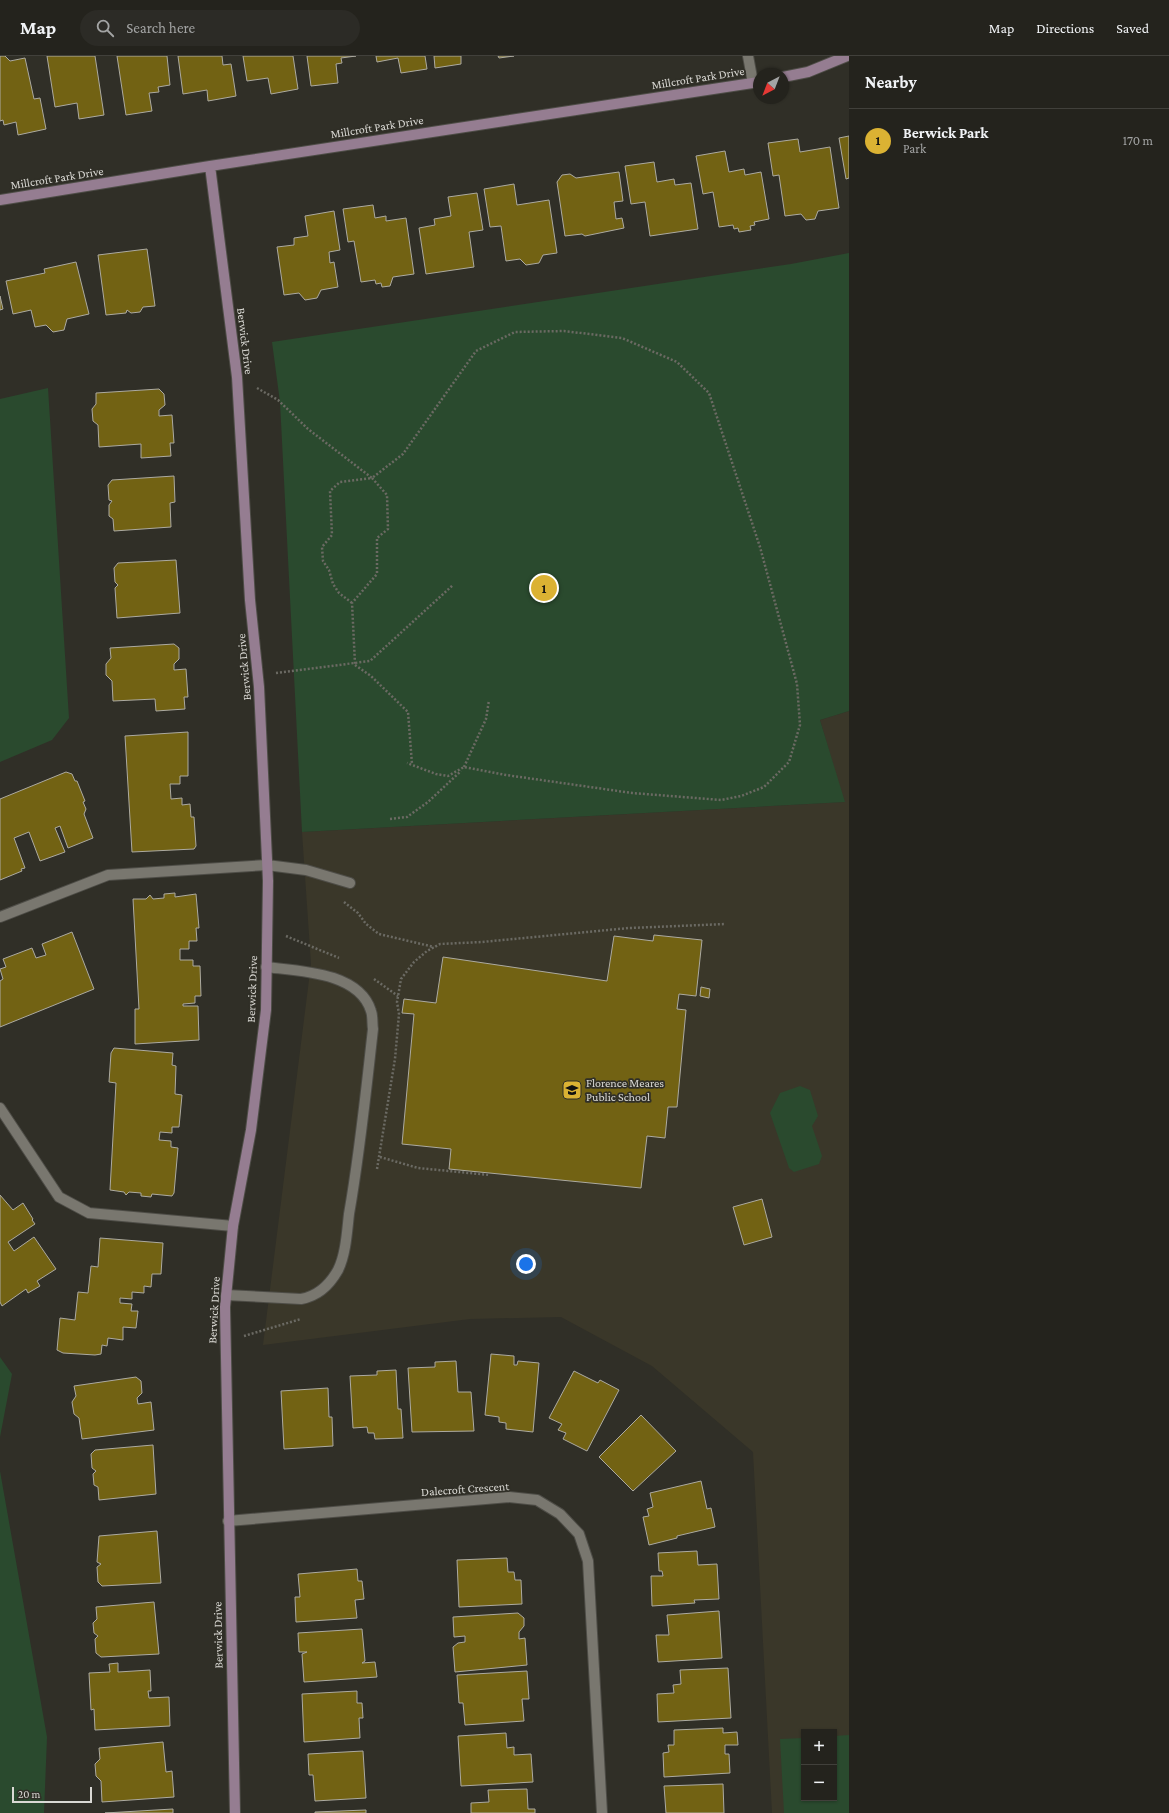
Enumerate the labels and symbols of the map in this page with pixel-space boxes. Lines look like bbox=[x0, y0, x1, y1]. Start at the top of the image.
street label: Millcroft Park Drive bbox=[651, 64, 745, 92]
north arrow bbox=[753, 68, 789, 104]
street label: Millcroft Park Drive bbox=[330, 113, 424, 141]
street label: Millcroft Park Drive bbox=[10, 164, 104, 192]
street label: Berwick Drive bbox=[234, 307, 256, 375]
pin: 1 bbox=[531, 573, 557, 603]
street label: Berwick Drive bbox=[234, 633, 254, 701]
street label: Berwick Drive bbox=[244, 955, 260, 1023]
place label: Florence Meares Public School bbox=[586, 1076, 664, 1104]
school or university icon: Florence Meares Public School bbox=[561, 1079, 583, 1101]
your location bbox=[516, 1254, 536, 1274]
street label: Berwick Drive bbox=[205, 1276, 223, 1344]
street label: Dalecroft Crescent bbox=[420, 1479, 511, 1499]
street label: Berwick Drive bbox=[210, 1601, 226, 1669]
scale bar bbox=[12, 1785, 92, 1804]

